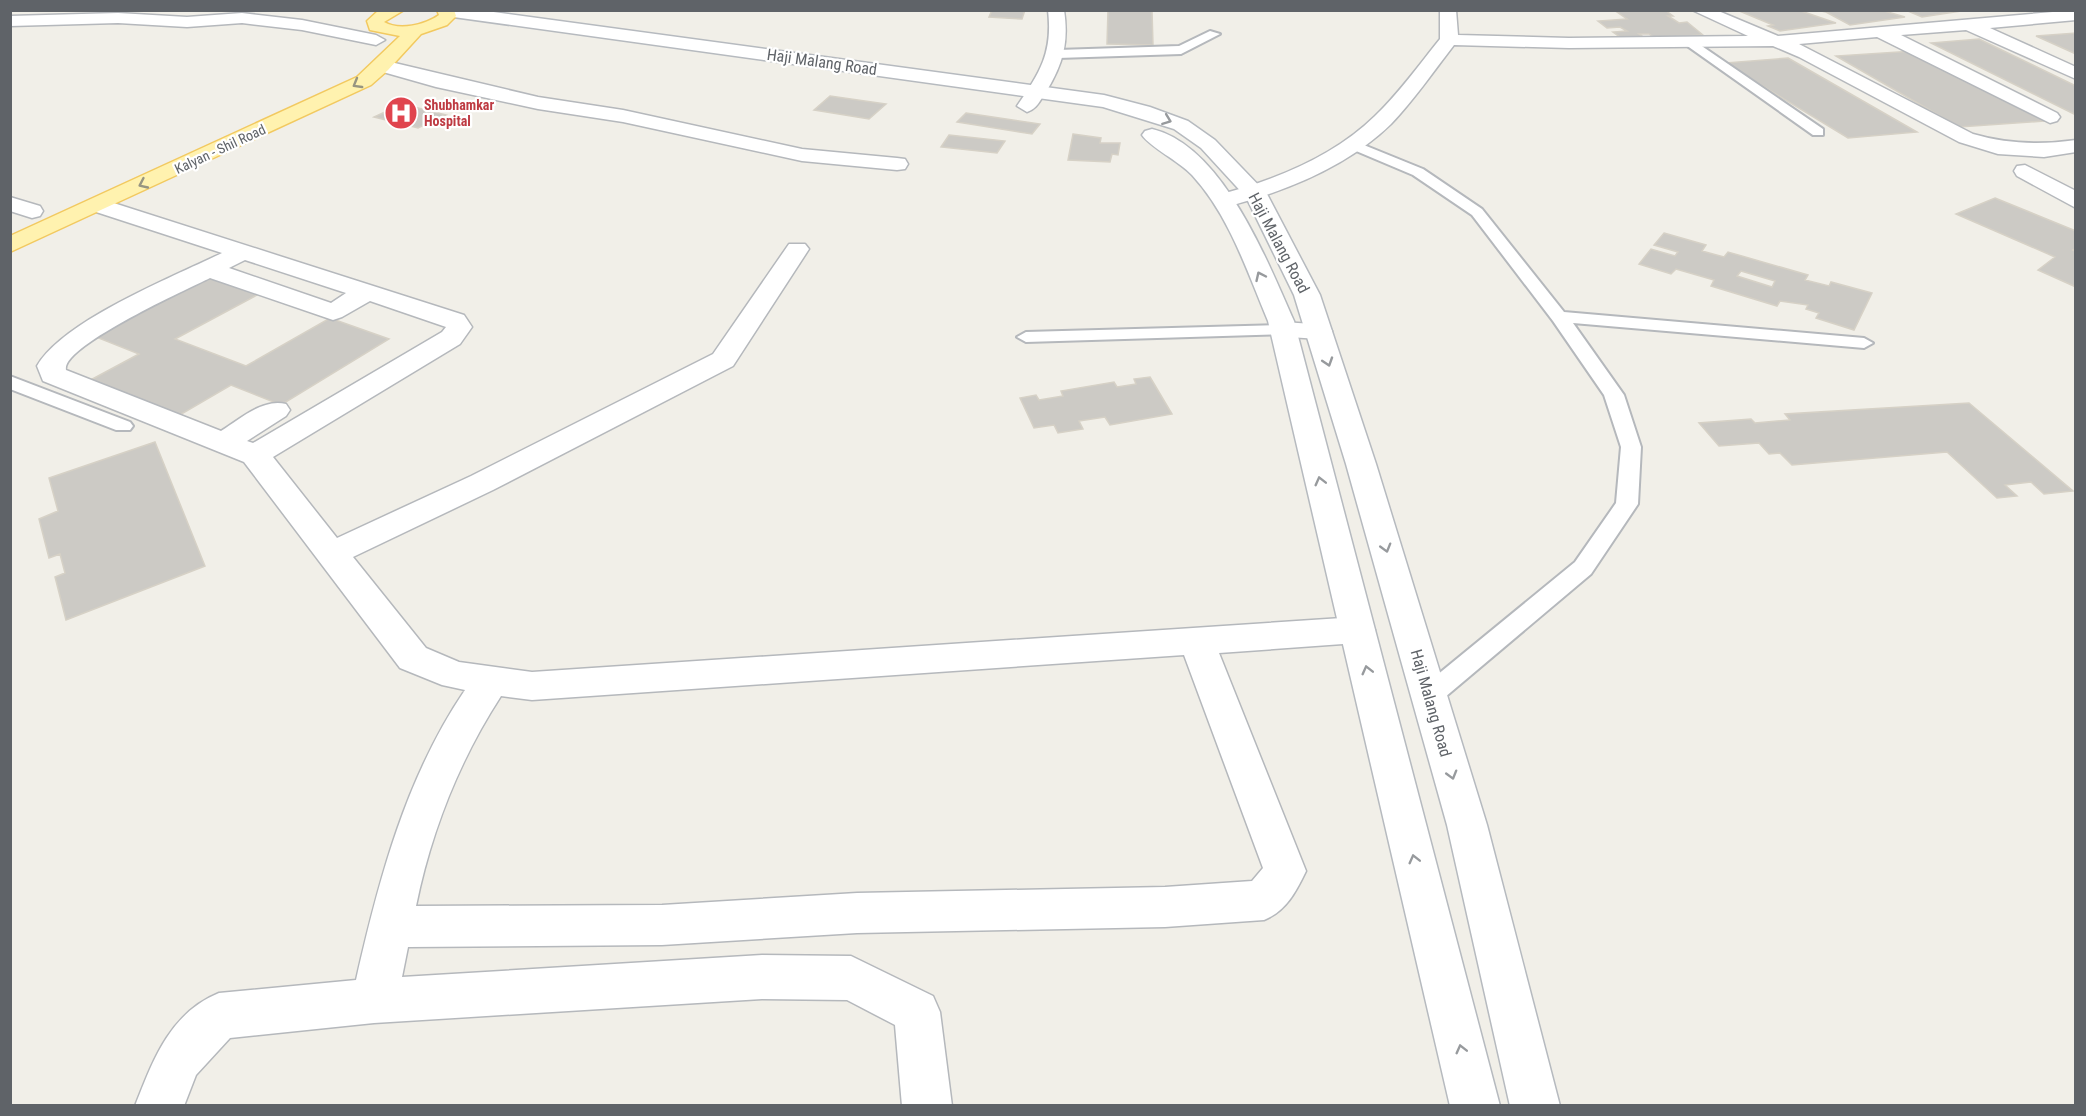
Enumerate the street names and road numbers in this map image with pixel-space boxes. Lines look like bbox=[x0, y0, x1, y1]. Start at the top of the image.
street label: Haji Malang Road bbox=[766, 45, 878, 79]
street label: Kalyan - Shil Road bbox=[172, 121, 268, 177]
street label: Haji Malang Road bbox=[1245, 190, 1313, 296]
street label: Haji Malang Road bbox=[1407, 647, 1455, 759]

